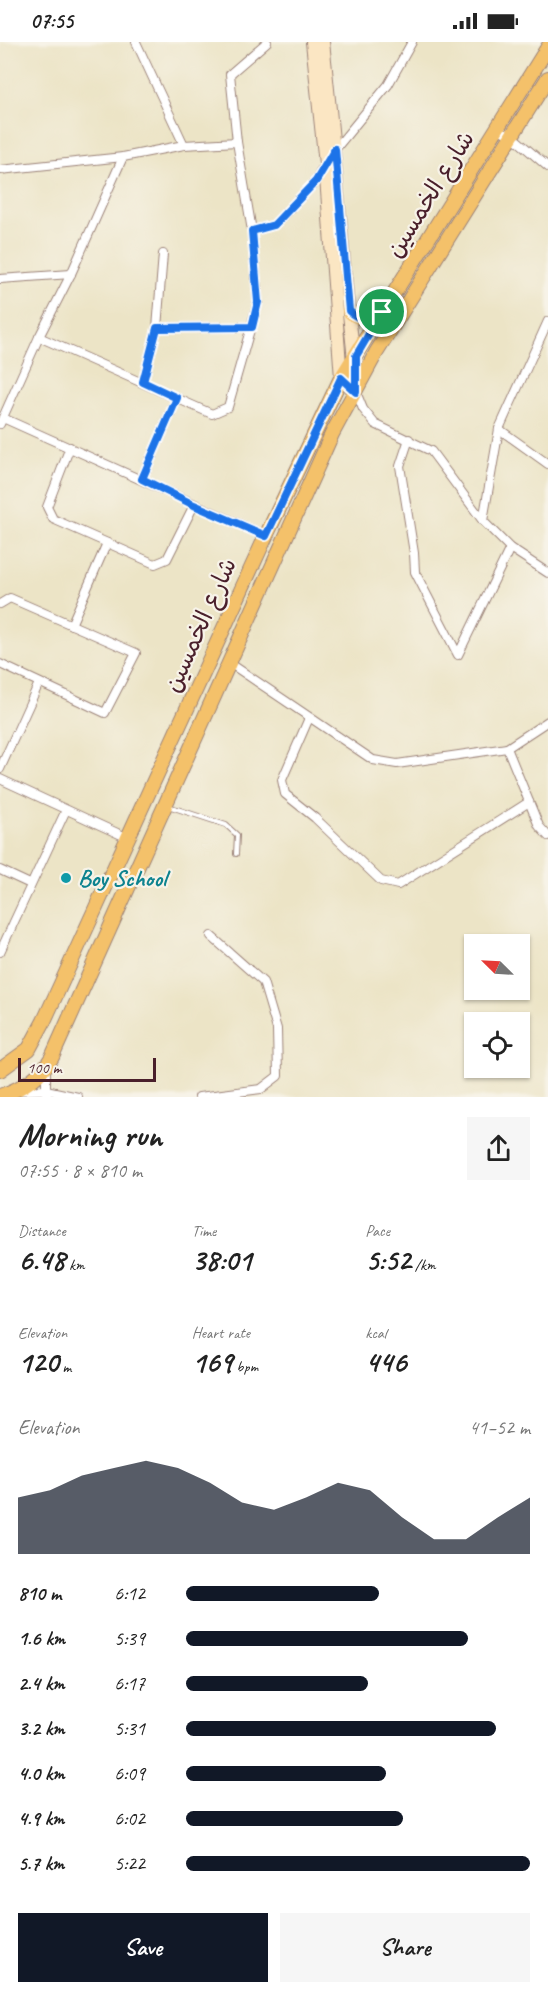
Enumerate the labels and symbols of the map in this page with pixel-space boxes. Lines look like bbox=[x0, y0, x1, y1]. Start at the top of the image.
street label: شارع الخمسين bbox=[379, 125, 483, 264]
pin bbox=[356, 286, 407, 337]
street label: شارع الخمسين bbox=[157, 553, 245, 698]
place label: Boy School bbox=[78, 863, 171, 893]
marker: Boy School bbox=[59, 871, 73, 885]
north arrow bbox=[464, 934, 530, 1000]
scale bar bbox=[18, 1055, 156, 1082]

